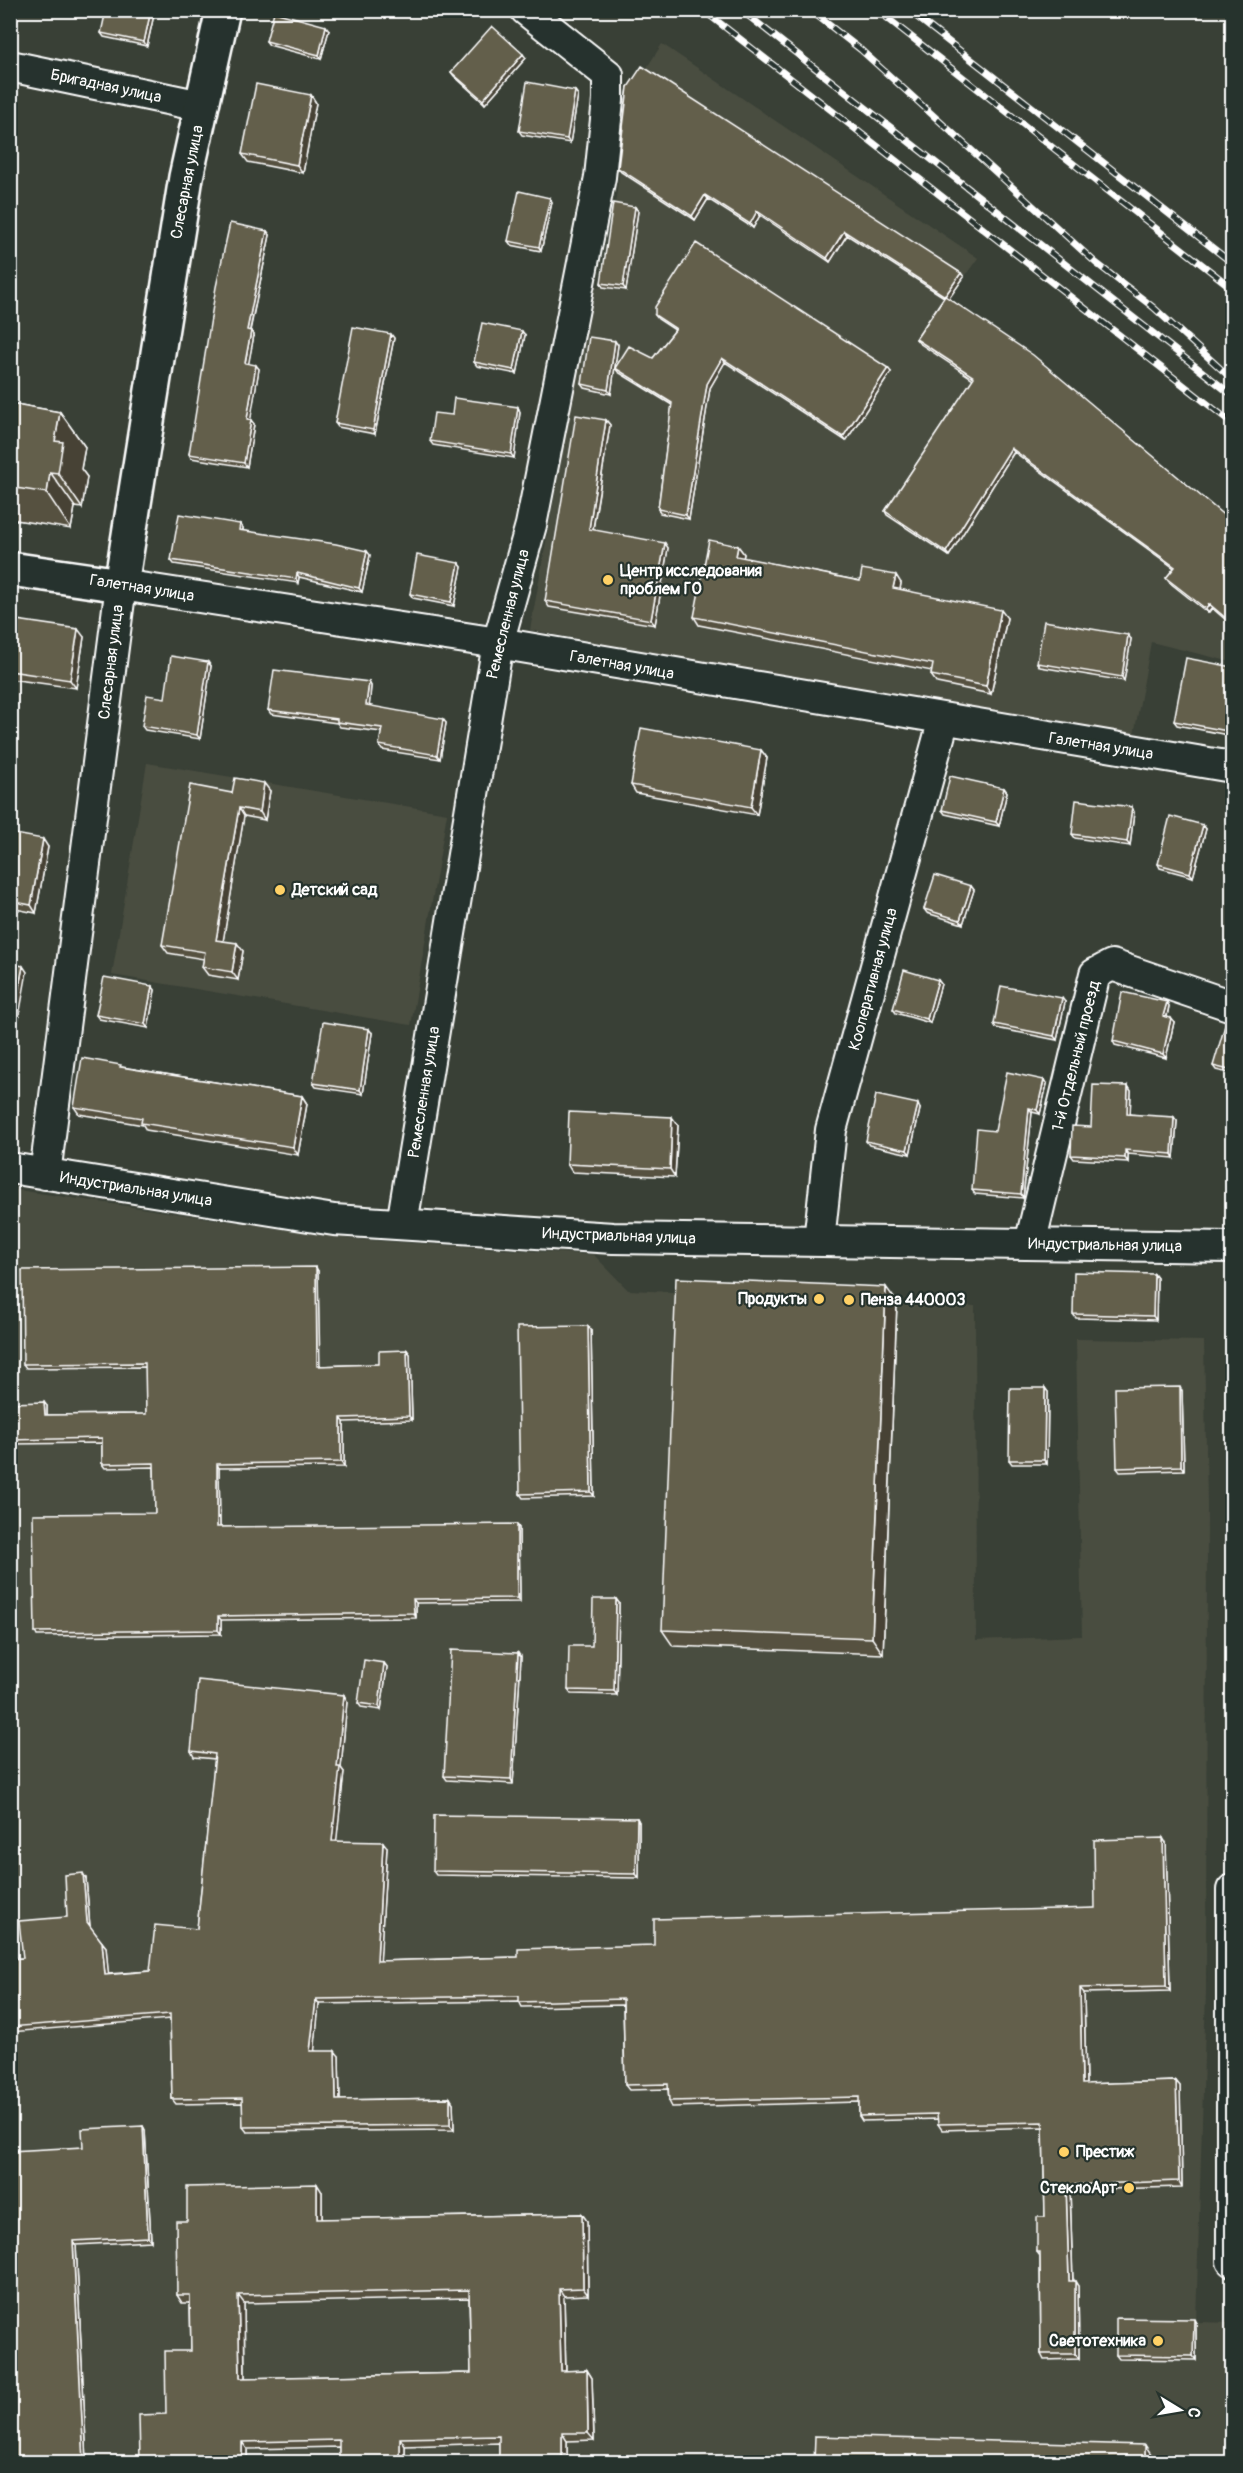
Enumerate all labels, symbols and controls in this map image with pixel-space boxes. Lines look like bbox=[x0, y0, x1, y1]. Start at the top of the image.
street label: Бригадная улица bbox=[49, 64, 163, 108]
street label: Слесарная улица bbox=[166, 123, 208, 241]
street label: Ремесленная улица bbox=[482, 547, 534, 681]
place label: Центр исследования проблем ГО bbox=[620, 561, 763, 599]
street label: Галетная улица bbox=[88, 570, 196, 606]
marker: Центр исследования проблем ГО bbox=[601, 573, 615, 587]
street label: Слесарная улица bbox=[94, 603, 128, 721]
street label: Галетная улица bbox=[568, 646, 676, 684]
street label: Галетная улица bbox=[1047, 728, 1155, 764]
place label: Детский сад bbox=[291, 880, 378, 900]
marker: Детский сад bbox=[273, 883, 287, 897]
street label: Кооперативная улица bbox=[844, 906, 902, 1052]
street label: 1-й Отдельный проезд bbox=[1048, 978, 1104, 1133]
street label: Ремесленная улица bbox=[404, 1025, 444, 1159]
street label: Индустриальная улица bbox=[58, 1167, 214, 1211]
street label: Индустриальная улица bbox=[542, 1223, 696, 1249]
street label: Индустриальная улица bbox=[1028, 1234, 1182, 1256]
place label: Продукты bbox=[738, 1289, 807, 1309]
place label: Пенза 440003 bbox=[861, 1290, 965, 1310]
marker: Продукты bbox=[812, 1292, 826, 1306]
marker: Пенза 440003 bbox=[842, 1293, 856, 1307]
place label: Престиж bbox=[1076, 2142, 1135, 2162]
marker: Престиж bbox=[1057, 2145, 1071, 2159]
place label: СтеклоАрт bbox=[1040, 2178, 1118, 2198]
marker: СтеклоАрт bbox=[1122, 2181, 1136, 2195]
place label: Светотехника bbox=[1049, 2331, 1147, 2351]
marker: Светотехника bbox=[1151, 2334, 1165, 2348]
north arrow bbox=[1150, 2380, 1210, 2440]
text: С bbox=[1183, 2406, 1205, 2420]

